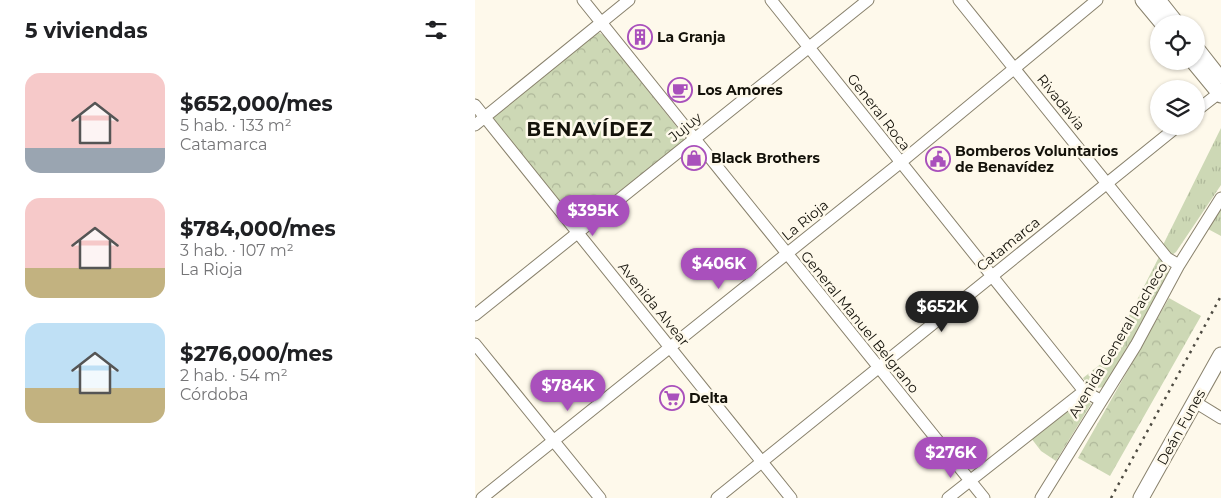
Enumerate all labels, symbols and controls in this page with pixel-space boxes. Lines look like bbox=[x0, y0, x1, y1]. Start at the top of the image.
map controls bbox=[1150, 15, 1205, 135]
button: locate bbox=[1150, 15, 1205, 70]
icon: filters bbox=[422, 16, 450, 44]
text: 5 viviendas bbox=[25, 18, 148, 43]
building icon: La Granja bbox=[627, 24, 653, 50]
place label: La Granja bbox=[657, 28, 726, 46]
street label: General Roca bbox=[843, 70, 915, 154]
street label: Rivadavia bbox=[1033, 70, 1089, 134]
cafe icon: Los Amores bbox=[667, 77, 693, 103]
button: layers bbox=[1150, 80, 1205, 135]
place label: Los Amores bbox=[697, 81, 783, 99]
text: $652,000/mes bbox=[180, 91, 333, 116]
icon: home bbox=[65, 93, 125, 153]
street label: Jujuy bbox=[664, 108, 705, 146]
text: 5 hab. · 133 m² bbox=[180, 116, 292, 135]
district label: BENAVÍDEZ bbox=[527, 118, 653, 141]
text: Catamarca bbox=[180, 135, 267, 154]
place label: Bomberos Voluntarios de Benavídez bbox=[955, 142, 1119, 176]
shop icon: Black Brothers bbox=[681, 145, 707, 171]
public building icon: Bomberos Voluntarios de Benavídez bbox=[925, 146, 951, 172]
place label: Black Brothers bbox=[711, 149, 820, 167]
pin: $395K bbox=[558, 194, 628, 237]
street label: La Rioja bbox=[778, 196, 832, 244]
text: $395K bbox=[567, 201, 619, 220]
street label: Catamarca bbox=[973, 213, 1043, 275]
text: $784,000/mes bbox=[180, 216, 336, 241]
icon: home bbox=[65, 218, 125, 278]
text: 3 hab. · 107 m² bbox=[180, 241, 294, 260]
street label: General Manuel Belgrano bbox=[797, 247, 923, 397]
pin: $406K bbox=[684, 248, 754, 290]
text: $406K bbox=[692, 254, 746, 273]
street label: Avenida Alvear bbox=[614, 258, 694, 350]
street label: Avenida General Pacheco bbox=[1064, 259, 1172, 421]
text: La Rioja bbox=[180, 260, 243, 279]
pin: $652K bbox=[907, 290, 977, 333]
text: $652K bbox=[916, 297, 968, 316]
text: $276,000/mes bbox=[180, 341, 333, 366]
icon: home bbox=[65, 343, 125, 403]
text: 2 hab. · 54 m² bbox=[180, 366, 288, 385]
pin: $784K bbox=[533, 370, 603, 412]
text: $784K bbox=[541, 376, 595, 395]
text: Córdoba bbox=[180, 385, 248, 404]
supermarket icon: Delta bbox=[659, 385, 685, 411]
street label: Deán Funes bbox=[1153, 386, 1209, 468]
place label: Delta bbox=[689, 389, 728, 407]
pin: $276K bbox=[916, 436, 986, 479]
text: $276K bbox=[925, 443, 977, 462]

